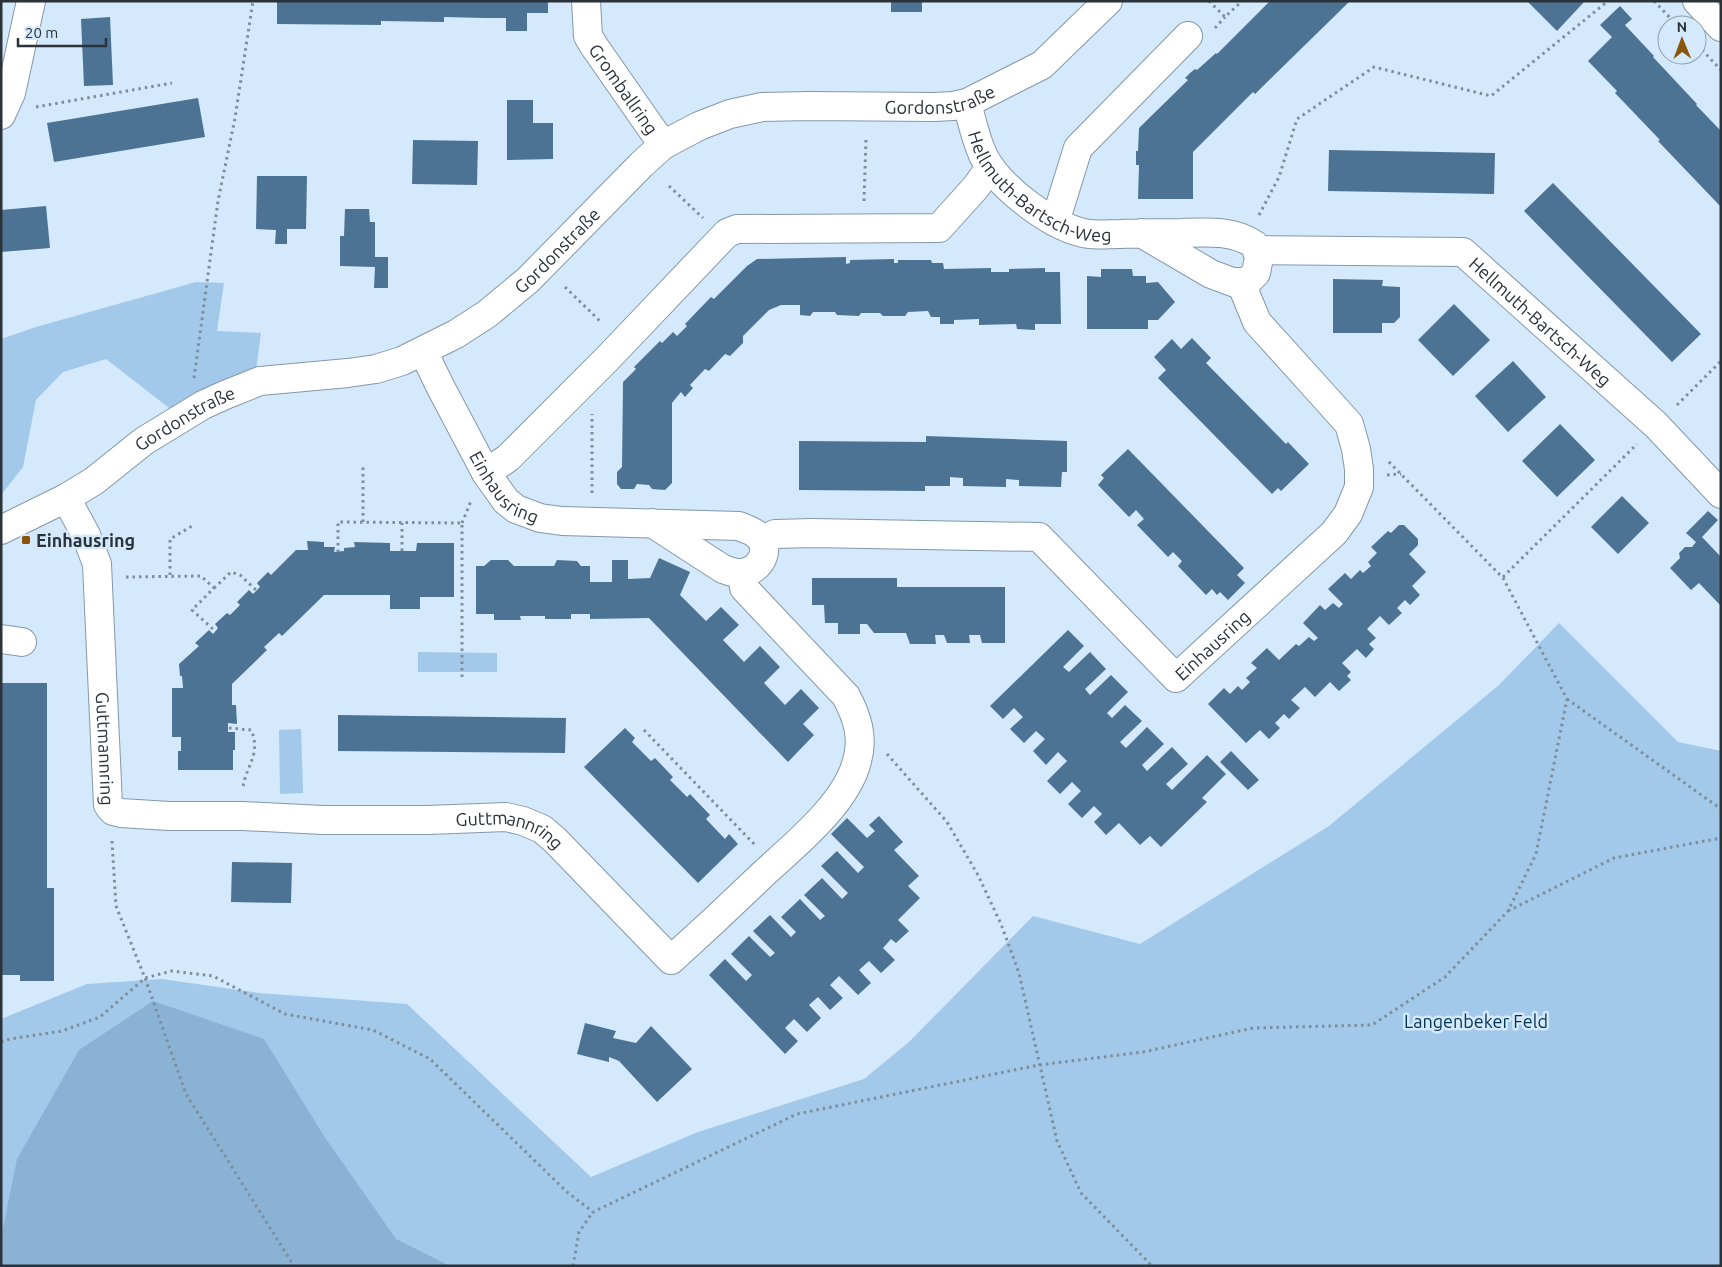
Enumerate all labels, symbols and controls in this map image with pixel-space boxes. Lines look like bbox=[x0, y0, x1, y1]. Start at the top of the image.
scale bar bbox=[18, 15, 105, 47]
north arrow bbox=[1657, 15, 1707, 65]
text: N bbox=[1676, 19, 1687, 35]
text: 20 m bbox=[25, 24, 58, 41]
street label: Gromballring bbox=[585, 40, 662, 138]
street label: Gordonstraße bbox=[884, 81, 998, 117]
street label: Hellmuth-Bartsch-Weg bbox=[965, 128, 1112, 245]
street label: Gordonstraße bbox=[510, 203, 604, 297]
street label: Hellmuth-Bartsch-Weg bbox=[1466, 253, 1615, 390]
street label: Gordonstraße bbox=[130, 382, 238, 455]
street label: Einhausring bbox=[466, 448, 542, 527]
place label: Einhausring bbox=[36, 530, 135, 550]
marker: Einhausring bbox=[20, 534, 32, 546]
street label: Einhausring bbox=[1171, 606, 1254, 684]
street label: Guttmannring bbox=[93, 692, 118, 806]
street label: Guttmannring bbox=[455, 807, 568, 853]
park label: Langenbeker Feld bbox=[1404, 1011, 1548, 1031]

